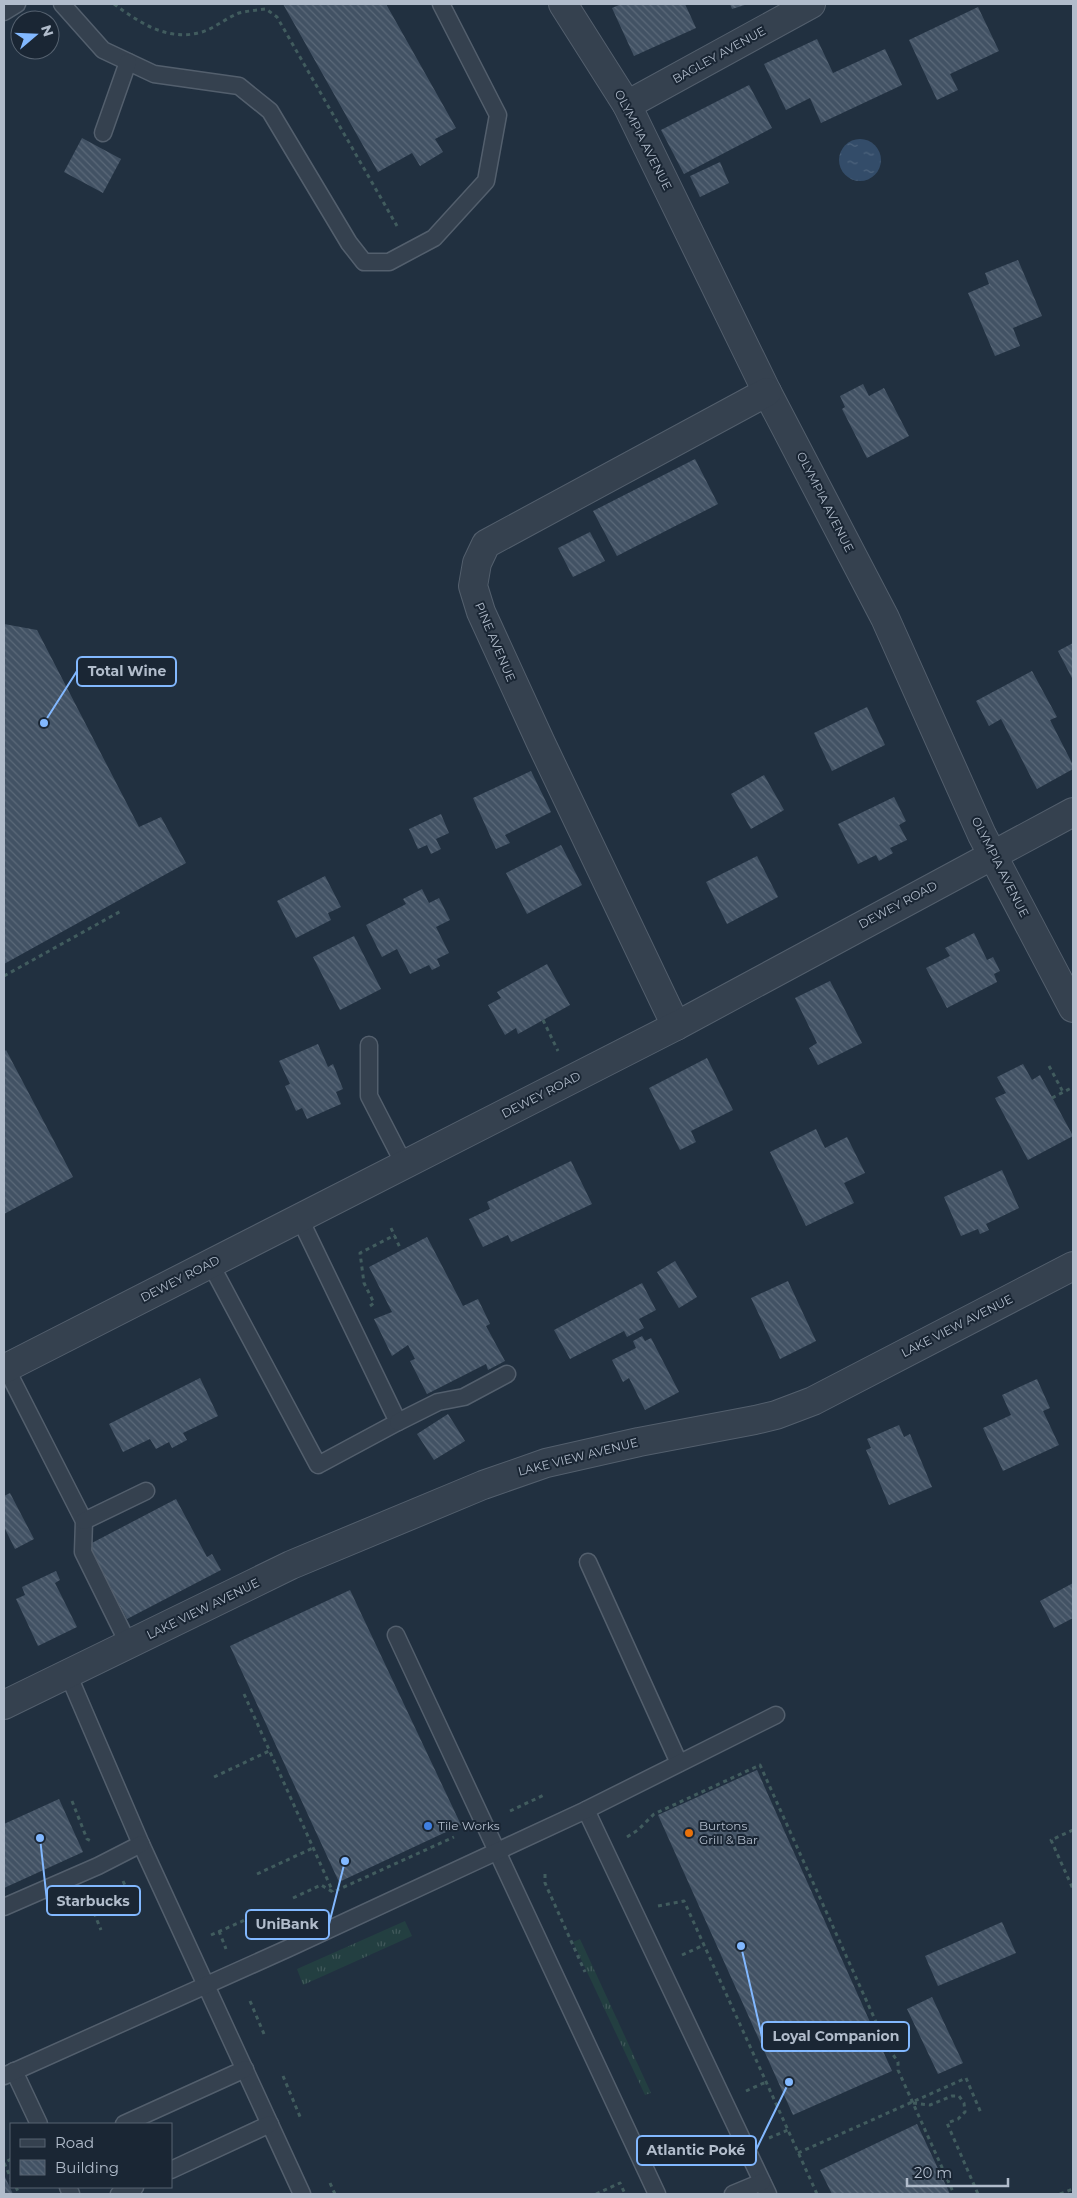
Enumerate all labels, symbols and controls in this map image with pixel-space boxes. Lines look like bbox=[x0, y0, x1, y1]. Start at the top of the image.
north arrow bbox=[10, 10, 60, 60]
text: N bbox=[37, 22, 58, 39]
street label: BAGLEY AVENUE bbox=[670, 23, 768, 86]
street label: OLYMPIA AVENUE bbox=[612, 87, 675, 192]
street label: OLYMPIA AVENUE bbox=[794, 449, 857, 554]
street label: PINE AVENUE bbox=[472, 600, 519, 684]
callout: Total Wine bbox=[77, 657, 176, 686]
text: Total Wine bbox=[88, 662, 167, 680]
street label: OLYMPIA AVENUE bbox=[969, 814, 1032, 919]
street label: DEWEY ROAD bbox=[856, 878, 940, 932]
street label: DEWEY ROAD bbox=[499, 1068, 583, 1121]
street label: DEWEY ROAD bbox=[138, 1252, 222, 1305]
street label: LAKE VIEW AVENUE bbox=[898, 1291, 1015, 1360]
street label: LAKE VIEW AVENUE bbox=[516, 1434, 639, 1479]
street label: LAKE VIEW AVENUE bbox=[144, 1575, 261, 1642]
place label: Tile Works bbox=[438, 1818, 500, 1833]
place label: Burtons Grill & Bar bbox=[699, 1818, 758, 1847]
marker: Tile Works bbox=[422, 1820, 434, 1832]
marker: Burtons Grill & Bar bbox=[683, 1827, 695, 1839]
callout: Starbucks bbox=[47, 1886, 140, 1915]
text: Starbucks bbox=[56, 1892, 130, 1910]
callout: UniBank bbox=[246, 1910, 329, 1939]
text: UniBank bbox=[255, 1915, 319, 1933]
callout: Loyal Companion bbox=[762, 2022, 909, 2051]
text: Loyal Companion bbox=[773, 2027, 899, 2045]
legend bbox=[10, 2123, 172, 2188]
text: Road bbox=[55, 2133, 94, 2152]
callout: Atlantic Poké bbox=[637, 2136, 756, 2165]
text: Atlantic Poké bbox=[646, 2141, 746, 2159]
scale bar bbox=[907, 2156, 1008, 2188]
text: Building bbox=[55, 2158, 119, 2177]
text: 20 m bbox=[914, 2163, 952, 2182]

